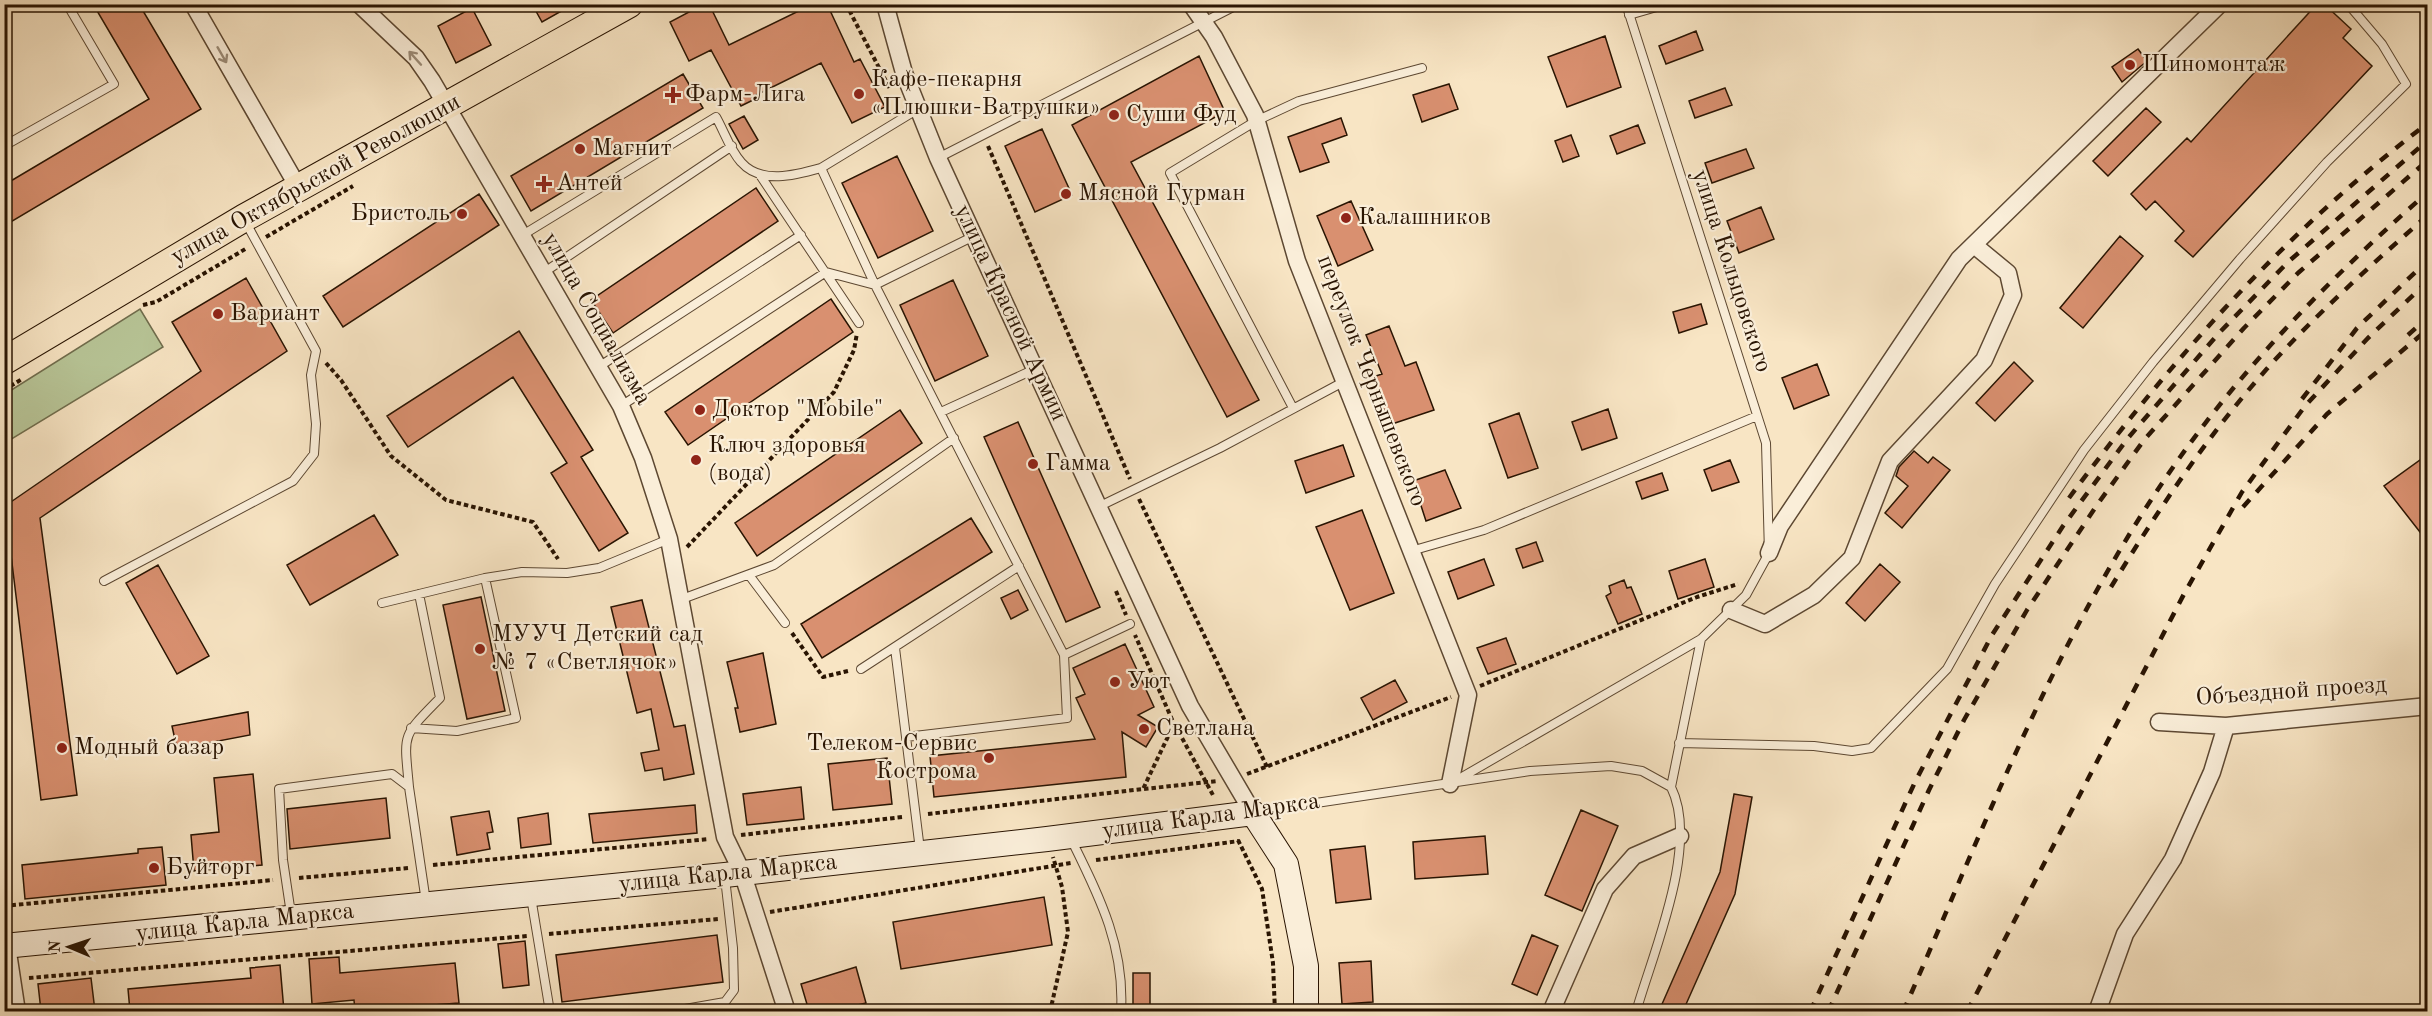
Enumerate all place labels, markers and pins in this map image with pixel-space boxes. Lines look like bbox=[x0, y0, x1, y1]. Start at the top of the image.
place label: Шиномонтаж bbox=[2142, 53, 2286, 77]
marker: Шиномонтаж bbox=[2123, 58, 2137, 72]
place label: Кафе-пекарня «Плюшки-Ватрушки» bbox=[871, 68, 1101, 120]
place label: Фарм-Лига bbox=[685, 83, 805, 107]
marker: Кафе-пекарня «Плюшки-Ватрушки» bbox=[852, 87, 866, 101]
marker: Фарм-Лига bbox=[666, 88, 680, 102]
place label: Суши Фуд bbox=[1126, 103, 1237, 127]
marker: Суши Фуд bbox=[1107, 108, 1121, 122]
place label: Магнит bbox=[592, 137, 672, 161]
marker: Магнит bbox=[573, 142, 587, 156]
place label: Антей bbox=[556, 172, 623, 196]
marker: Антей bbox=[537, 177, 551, 191]
place label: Мясной Гурман bbox=[1078, 182, 1245, 206]
marker: Мясной Гурман bbox=[1059, 187, 1073, 201]
place label: Бристоль bbox=[351, 202, 450, 226]
place label: Калашников bbox=[1358, 206, 1491, 230]
marker: Бристоль bbox=[455, 207, 469, 221]
marker: Калашников bbox=[1339, 211, 1353, 225]
place label: Вариант bbox=[230, 302, 320, 326]
marker: Вариант bbox=[211, 307, 225, 321]
place label: Доктор "Mobile" bbox=[712, 398, 883, 422]
marker: Доктор "Mobile" bbox=[693, 403, 707, 417]
place label: Ключ здоровья (вода) bbox=[708, 434, 866, 486]
place label: Гамма bbox=[1045, 452, 1111, 476]
marker: Ключ здоровья (вода) bbox=[689, 453, 703, 467]
marker: Гамма bbox=[1026, 457, 1040, 471]
place label: МУУЧ Детский сад № 7 «Светлячок» bbox=[492, 623, 703, 675]
marker: МУУЧ Детский сад № 7 «Светлячок» bbox=[473, 642, 487, 656]
place label: Уют bbox=[1127, 670, 1171, 694]
marker: Уют bbox=[1108, 675, 1122, 689]
place label: Светлана bbox=[1156, 717, 1255, 741]
marker: Светлана bbox=[1137, 722, 1151, 736]
place label: Телеком-Сервис Кострома bbox=[806, 732, 977, 784]
place label: Модный базар bbox=[74, 736, 224, 760]
marker: Модный базар bbox=[55, 741, 69, 755]
marker: Телеком-Сервис Кострома bbox=[982, 751, 996, 765]
place label: Буйторг bbox=[166, 856, 255, 880]
marker: Буйторг bbox=[147, 861, 161, 875]

